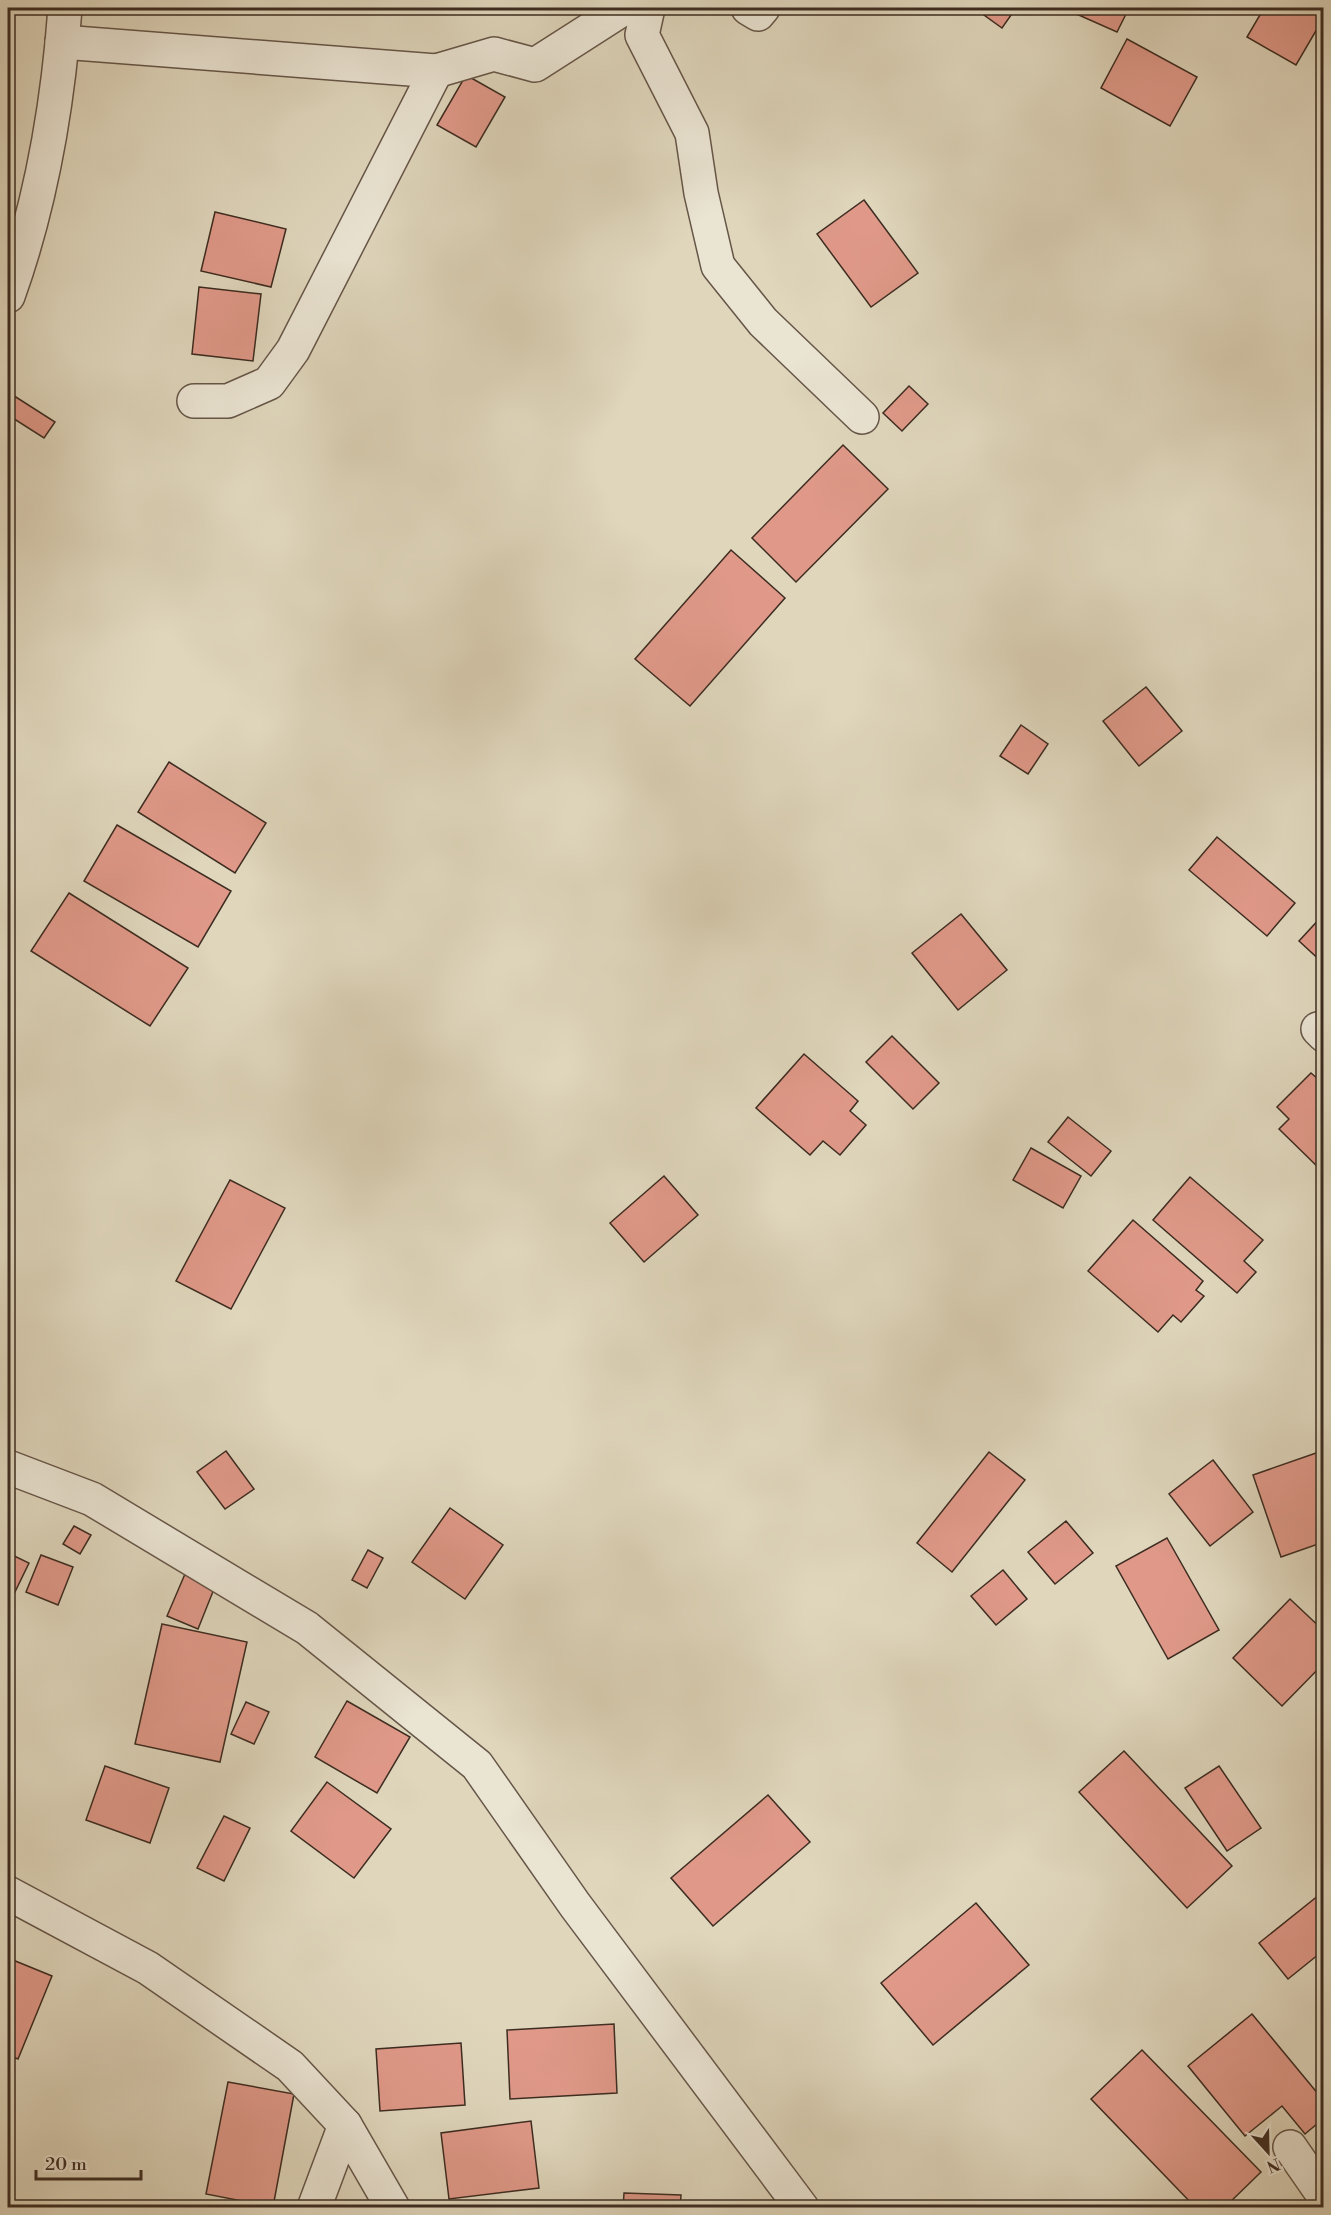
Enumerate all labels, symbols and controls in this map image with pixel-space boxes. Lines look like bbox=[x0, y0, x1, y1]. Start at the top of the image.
north arrow bbox=[1238, 2122, 1298, 2182]
scale bar bbox=[36, 2143, 141, 2181]
text: 20 m bbox=[45, 2153, 87, 2176]
text: N bbox=[1263, 2153, 1283, 2177]

